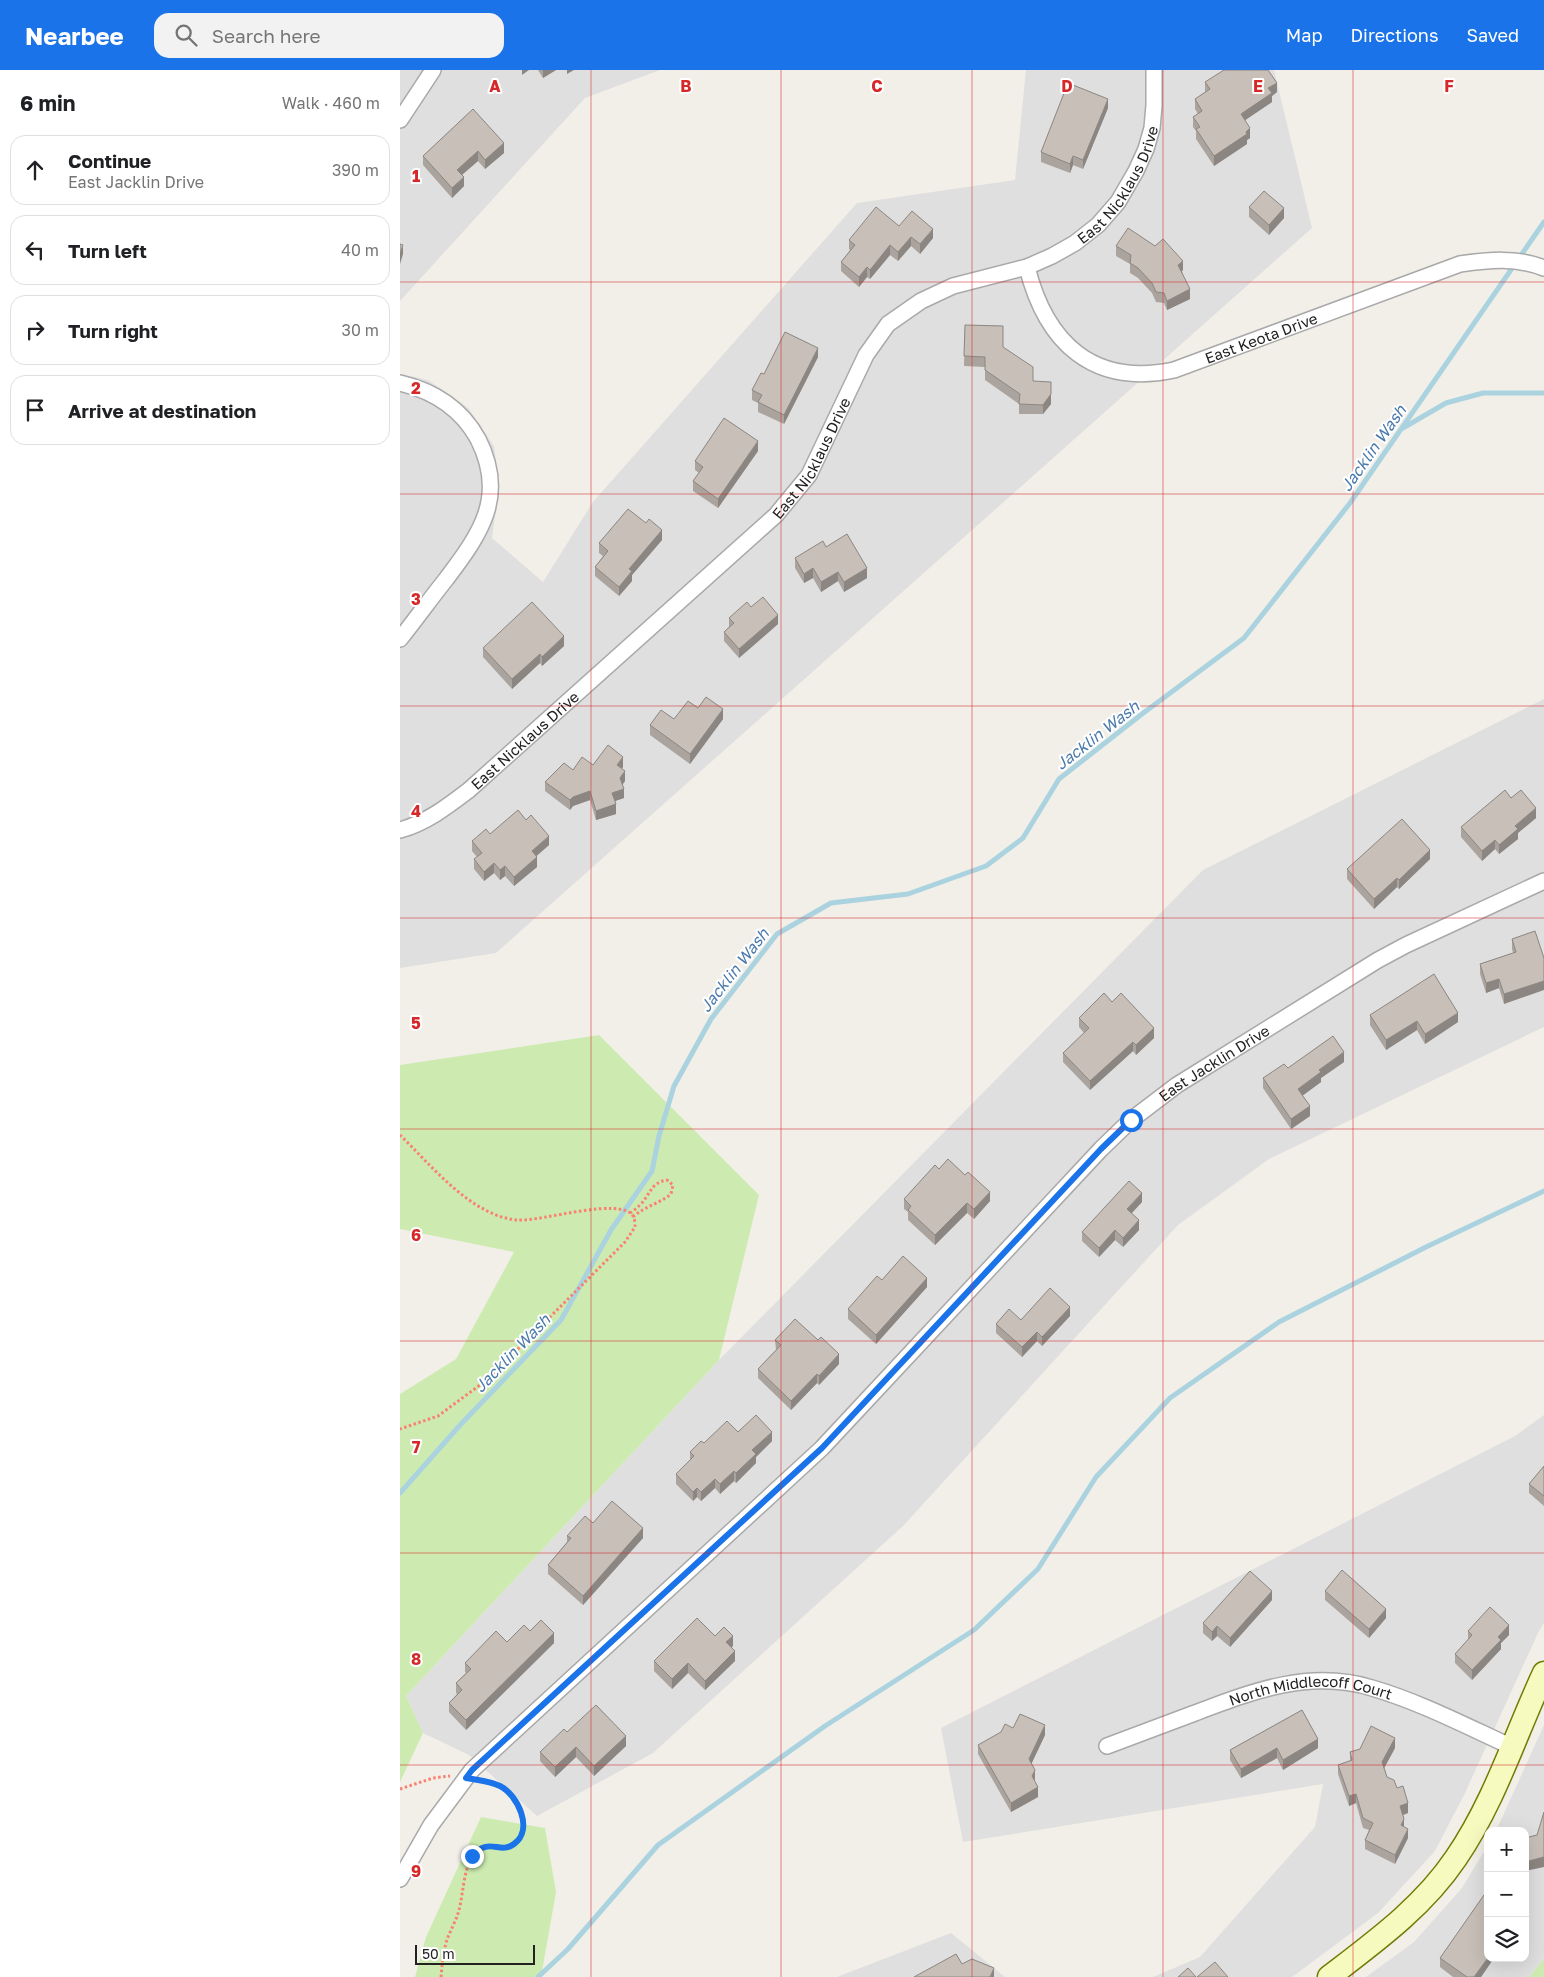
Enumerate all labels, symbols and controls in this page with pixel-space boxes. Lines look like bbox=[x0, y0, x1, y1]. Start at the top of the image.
search box bbox=[154, 13, 504, 58]
text: Nearbee bbox=[25, 21, 124, 50]
icon: search bbox=[172, 21, 200, 49]
text: Search here bbox=[212, 24, 321, 47]
text: Map bbox=[1286, 24, 1322, 46]
text: Directions bbox=[1350, 24, 1438, 46]
text: Saved bbox=[1466, 24, 1519, 46]
text: A bbox=[489, 76, 501, 96]
text: B bbox=[680, 76, 692, 96]
text: C bbox=[871, 76, 883, 96]
text: D bbox=[1061, 76, 1073, 96]
text: E bbox=[1253, 76, 1263, 96]
text: F bbox=[1444, 76, 1454, 96]
text: 6 min bbox=[20, 90, 75, 116]
text: Walk · 460 m bbox=[282, 93, 380, 113]
street label: East Nicklaus Drive bbox=[1073, 123, 1161, 247]
text: Continue bbox=[68, 149, 151, 172]
icon: ahead bbox=[21, 156, 49, 184]
text: 390 m bbox=[332, 160, 379, 180]
text: 1 bbox=[412, 166, 420, 186]
text: East Jacklin Drive bbox=[68, 172, 204, 192]
icon: left bbox=[21, 236, 49, 264]
text: Turn left bbox=[68, 239, 147, 262]
text: 40 m bbox=[341, 240, 379, 260]
street label: East Keota Drive bbox=[1202, 309, 1320, 367]
icon: right bbox=[21, 316, 49, 344]
text: Turn right bbox=[68, 319, 158, 342]
text: 30 m bbox=[342, 320, 379, 340]
text: 2 bbox=[411, 378, 421, 398]
street label: East Nicklaus Drive bbox=[768, 394, 854, 522]
icon: arrive bbox=[21, 396, 49, 424]
text: Arrive at destination bbox=[68, 399, 256, 422]
water label: Jacklin Wash bbox=[1336, 400, 1411, 495]
text: 3 bbox=[411, 589, 421, 609]
street label: East Nicklaus Drive bbox=[467, 687, 583, 793]
water label: Jacklin Wash bbox=[1051, 695, 1144, 774]
text: 4 bbox=[411, 801, 421, 821]
water label: Jacklin Wash bbox=[695, 923, 774, 1016]
text: 5 bbox=[411, 1013, 421, 1033]
street label: East Jacklin Drive bbox=[1155, 1021, 1273, 1105]
route start bbox=[1120, 1109, 1143, 1132]
text: 6 bbox=[411, 1225, 421, 1245]
water label: Jacklin Wash bbox=[470, 1309, 555, 1396]
text: 7 bbox=[412, 1437, 421, 1457]
text: 8 bbox=[411, 1649, 421, 1669]
street label: North Middlecoff Court bbox=[1226, 1672, 1395, 1709]
map controls bbox=[1484, 1827, 1529, 1962]
button: + bbox=[1484, 1827, 1529, 1872]
route end bbox=[461, 1845, 484, 1868]
text: 9 bbox=[411, 1861, 421, 1881]
button: − bbox=[1484, 1872, 1529, 1917]
button: layers bbox=[1484, 1917, 1529, 1962]
scale bar bbox=[415, 1942, 535, 1965]
text: 50 m bbox=[422, 1945, 455, 1962]

